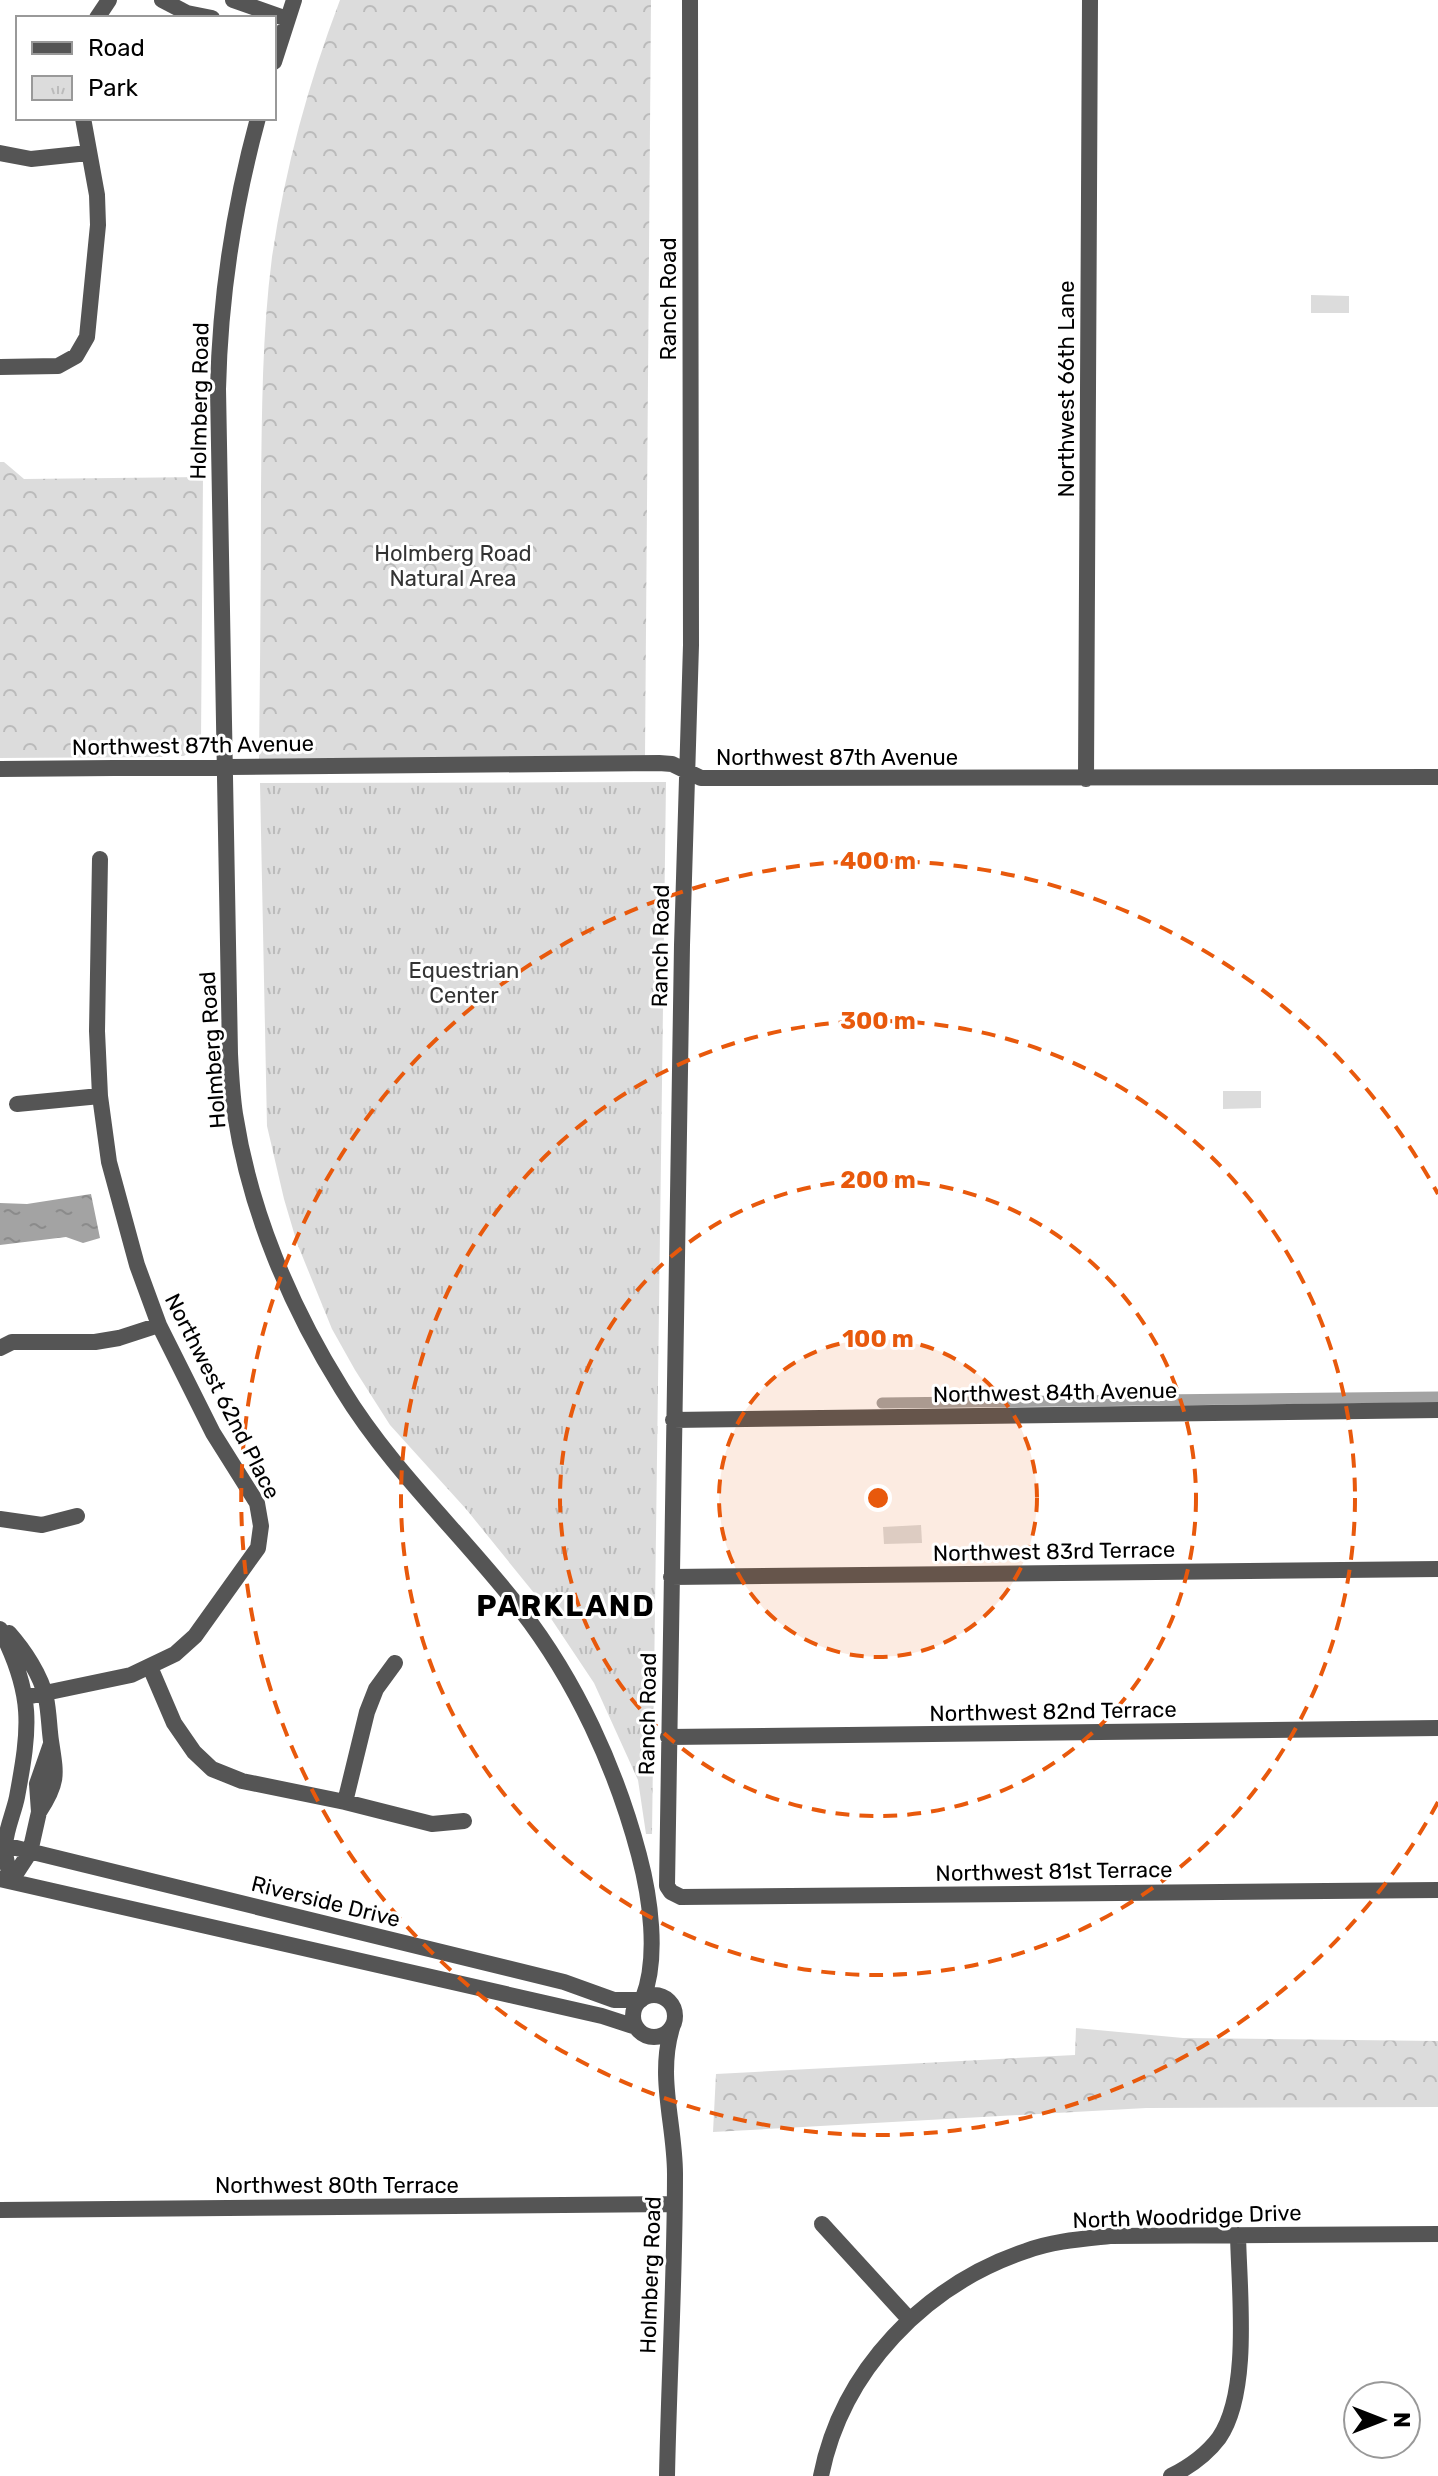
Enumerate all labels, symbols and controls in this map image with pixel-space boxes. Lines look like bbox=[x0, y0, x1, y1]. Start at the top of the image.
legend bbox=[16, 16, 276, 120]
text: Road bbox=[88, 34, 145, 62]
text: Park bbox=[88, 74, 139, 102]
street label: Ranch Road bbox=[655, 238, 682, 360]
street label: Northwest 66th Lane bbox=[1053, 280, 1080, 498]
street label: Holmberg Road bbox=[185, 322, 214, 480]
park label: Holmberg Road Natural Area bbox=[374, 540, 532, 592]
street label: Northwest 87th Avenue bbox=[72, 730, 314, 761]
street label: Northwest 87th Avenue bbox=[716, 744, 958, 771]
text: 400 m bbox=[840, 847, 916, 875]
street label: Ranch Road bbox=[646, 884, 675, 1008]
park label: Equestrian Center bbox=[409, 957, 519, 1009]
street label: Holmberg Road bbox=[194, 970, 231, 1129]
text: 300 m bbox=[840, 1007, 916, 1035]
text: 200 m bbox=[840, 1166, 916, 1194]
street label: Northwest 62nd Place bbox=[159, 1289, 286, 1504]
text: 100 m bbox=[842, 1325, 914, 1353]
street label: Northwest 84th Avenue bbox=[933, 1377, 1177, 1408]
centre of rings bbox=[864, 1484, 892, 1512]
street label: Northwest 83rd Terrace bbox=[933, 1536, 1175, 1567]
district label: PARKLAND bbox=[476, 1588, 656, 1624]
street label: Ranch Road bbox=[633, 1652, 662, 1776]
street label: Northwest 82nd Terrace bbox=[929, 1696, 1177, 1727]
street label: Northwest 81st Terrace bbox=[935, 1856, 1173, 1887]
street label: Riverside Drive bbox=[249, 1870, 403, 1933]
street label: Northwest 80th Terrace bbox=[215, 2172, 459, 2199]
street label: Holmberg Road bbox=[634, 2196, 667, 2354]
street label: North Woodridge Drive bbox=[1072, 2199, 1302, 2234]
north arrow bbox=[1342, 2380, 1422, 2460]
text: N bbox=[1388, 2412, 1415, 2428]

